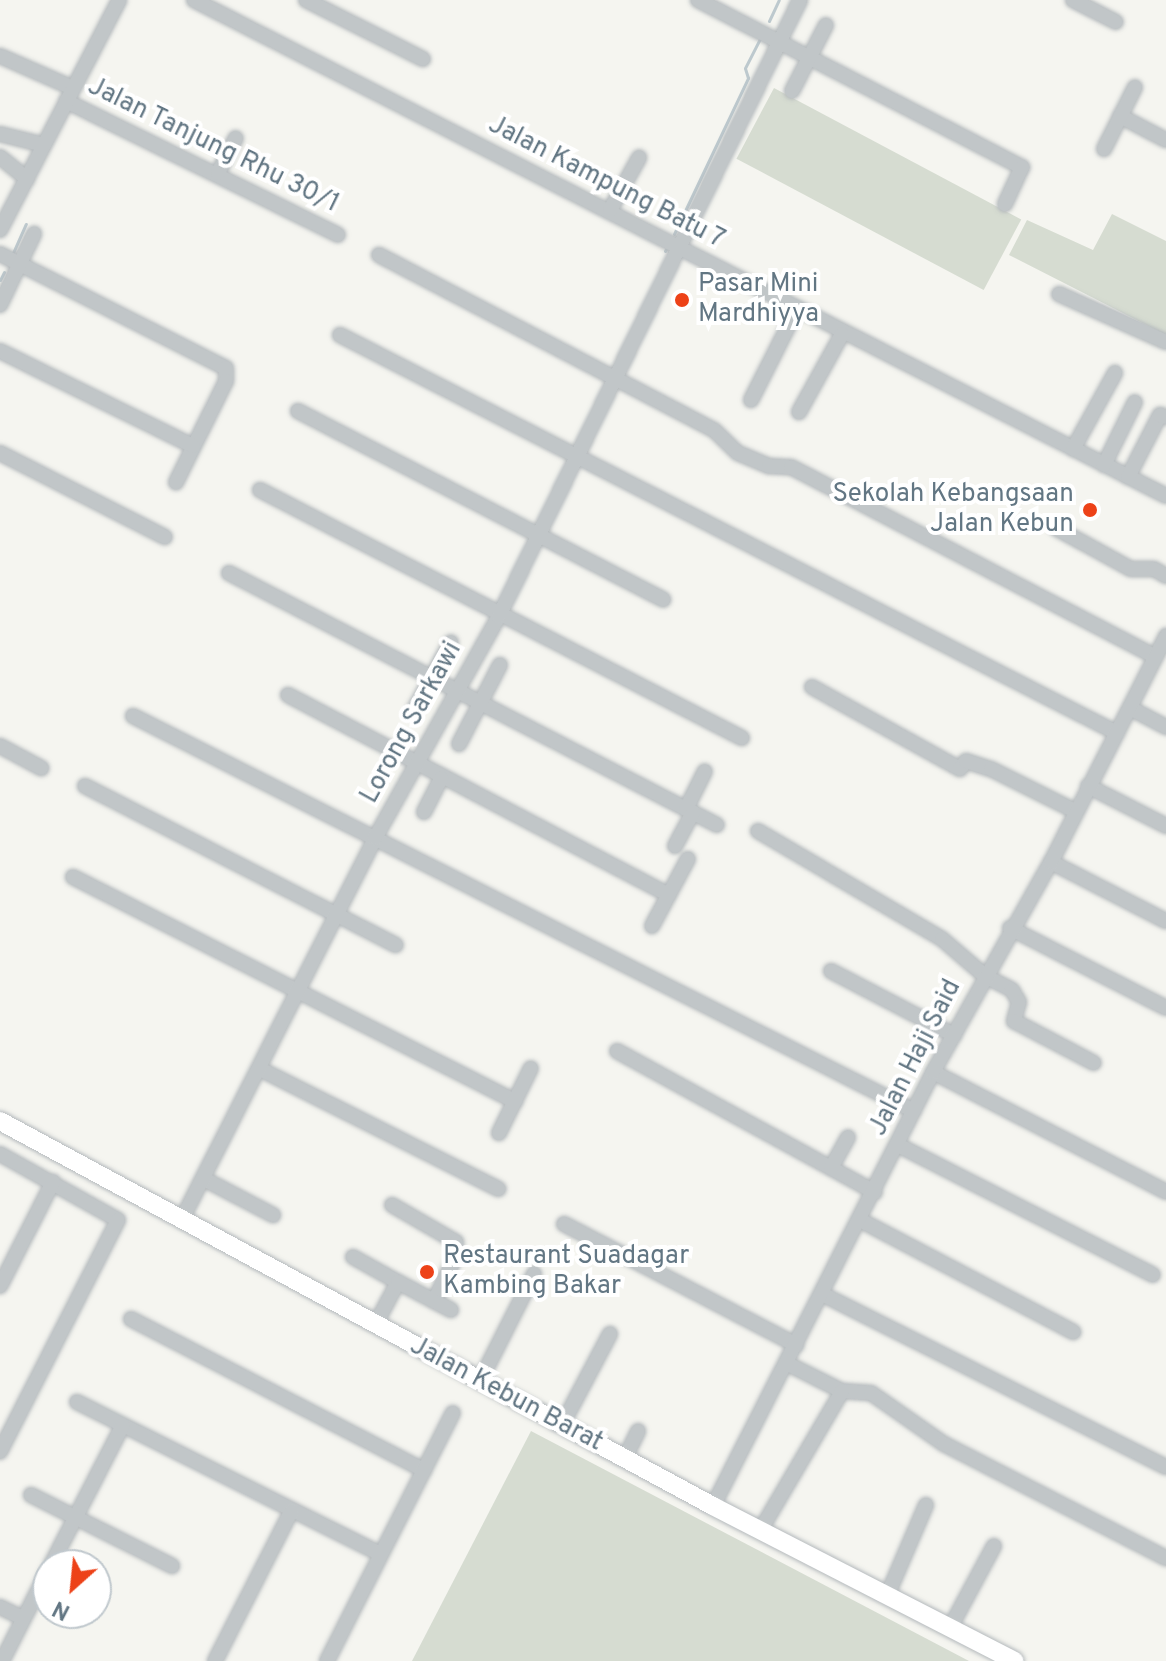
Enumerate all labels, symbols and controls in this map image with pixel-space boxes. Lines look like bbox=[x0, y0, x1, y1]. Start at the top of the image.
street label: Jalan Tanjung Rhu 30/1 bbox=[82, 71, 344, 221]
street label: Jalan Kampung Batu 7 bbox=[482, 110, 730, 256]
place label: Pasar Mini Mardhiyya bbox=[698, 269, 819, 330]
marker: Pasar Mini Mardhiyya bbox=[673, 291, 691, 309]
place label: Sekolah Kebangsaan Jalan Kebun bbox=[833, 479, 1074, 540]
marker: Sekolah Kebangsaan Jalan Kebun bbox=[1081, 501, 1099, 519]
street label: Lorong Sarkawi bbox=[355, 637, 469, 809]
street label: Jalan Haji Said bbox=[863, 975, 969, 1141]
place label: Restaurant Suadagar Kambing Bakar bbox=[443, 1241, 689, 1302]
marker: Restaurant Suadagar Kambing Bakar bbox=[418, 1263, 436, 1281]
street label: Jalan Kebun Barat bbox=[404, 1331, 608, 1459]
north arrow bbox=[32, 1549, 112, 1629]
text: N bbox=[49, 1593, 75, 1625]

